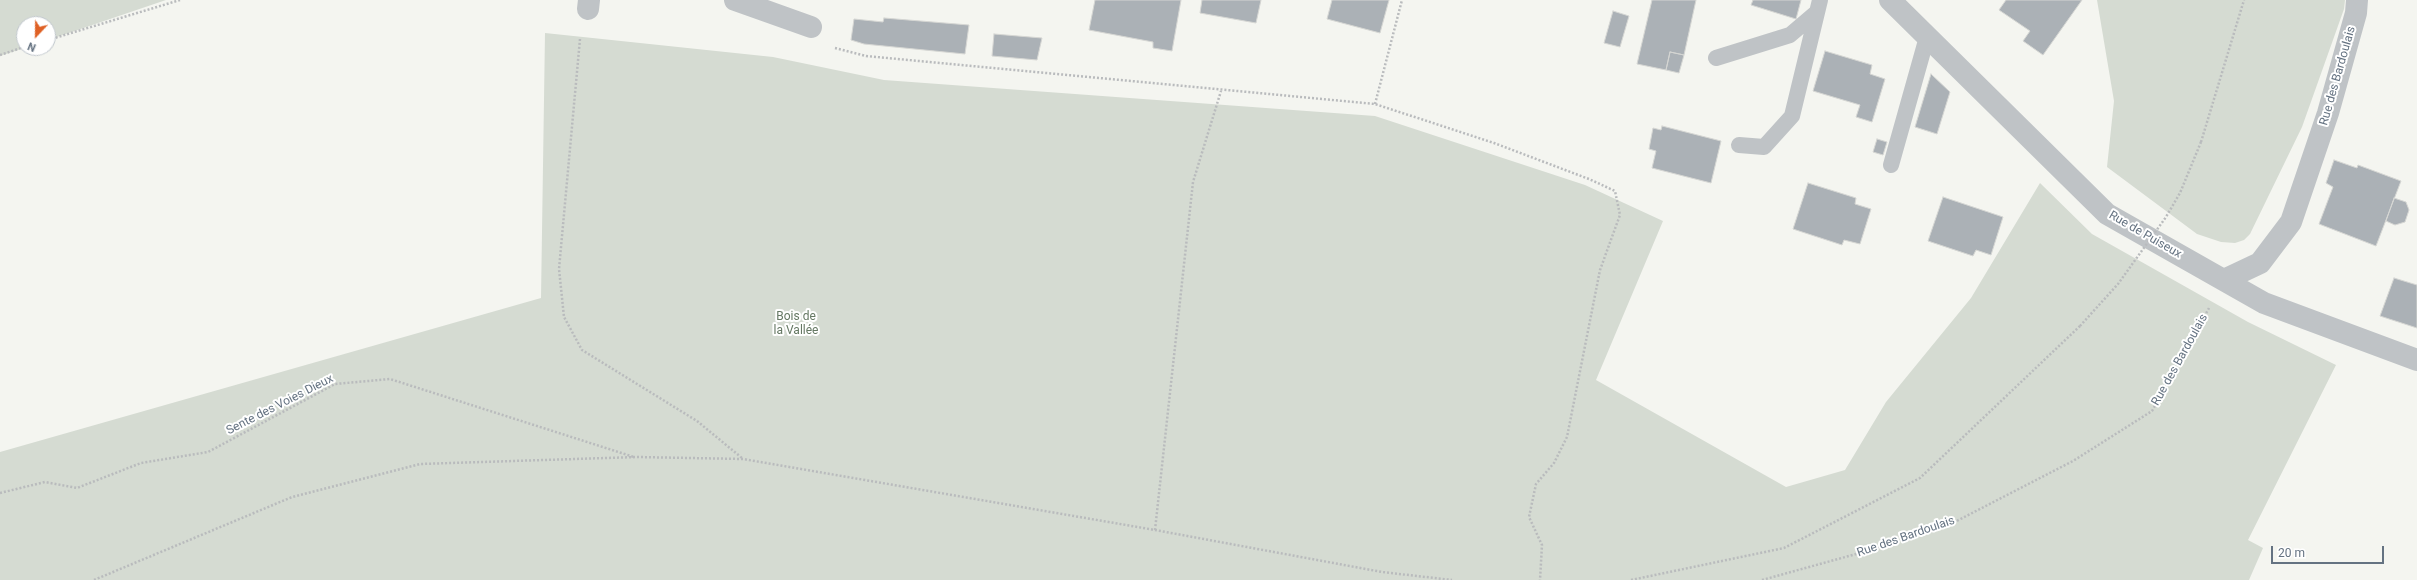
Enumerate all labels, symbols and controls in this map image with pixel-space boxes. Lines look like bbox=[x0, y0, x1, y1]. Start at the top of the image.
north arrow bbox=[16, 16, 56, 56]
street label: Rue des Bardoulais bbox=[2317, 25, 2359, 127]
text: N bbox=[26, 39, 38, 54]
street label: Rue de Puiseux bbox=[2106, 208, 2184, 262]
park label: Bois de la Vallée bbox=[774, 310, 818, 338]
street label: Rue des Bardoulais bbox=[2149, 312, 2211, 408]
street label: Sente des Voies Dieux bbox=[224, 372, 336, 438]
street label: Rue des Bardoulais bbox=[1855, 514, 1957, 560]
scale bar bbox=[2273, 538, 2386, 564]
text: 20 m bbox=[2278, 546, 2305, 560]

